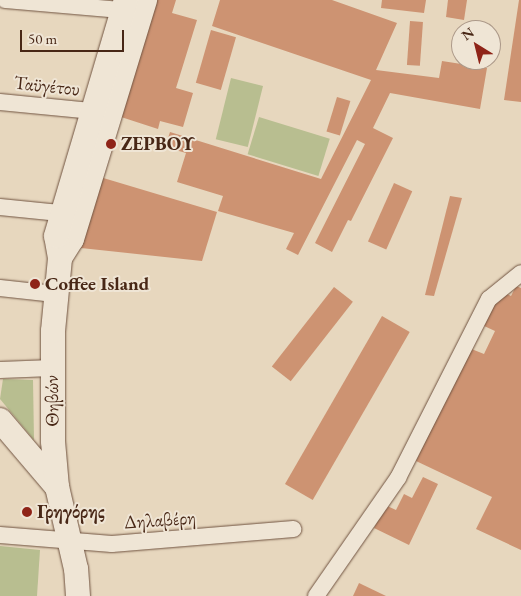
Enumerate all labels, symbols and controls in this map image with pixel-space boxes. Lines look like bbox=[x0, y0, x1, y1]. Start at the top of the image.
scale bar bbox=[22, 20, 126, 52]
north arrow bbox=[451, 20, 501, 70]
text: N bbox=[458, 23, 478, 44]
text: 50 m bbox=[28, 29, 57, 48]
street label: Ταϋγέτου bbox=[13, 71, 81, 101]
place label: ΖΕΡΒΟΥ bbox=[121, 133, 195, 155]
marker: ΖΕΡΒΟΥ bbox=[105, 138, 117, 150]
place label: Coffee Island bbox=[45, 273, 149, 295]
marker: Coffee Island bbox=[29, 278, 41, 290]
street label: Θηβών bbox=[40, 375, 64, 427]
place label: Γρηγόρης bbox=[37, 501, 105, 523]
marker: Γρηγόρης bbox=[21, 506, 33, 518]
street label: Δηλαβέρη bbox=[123, 506, 197, 534]

